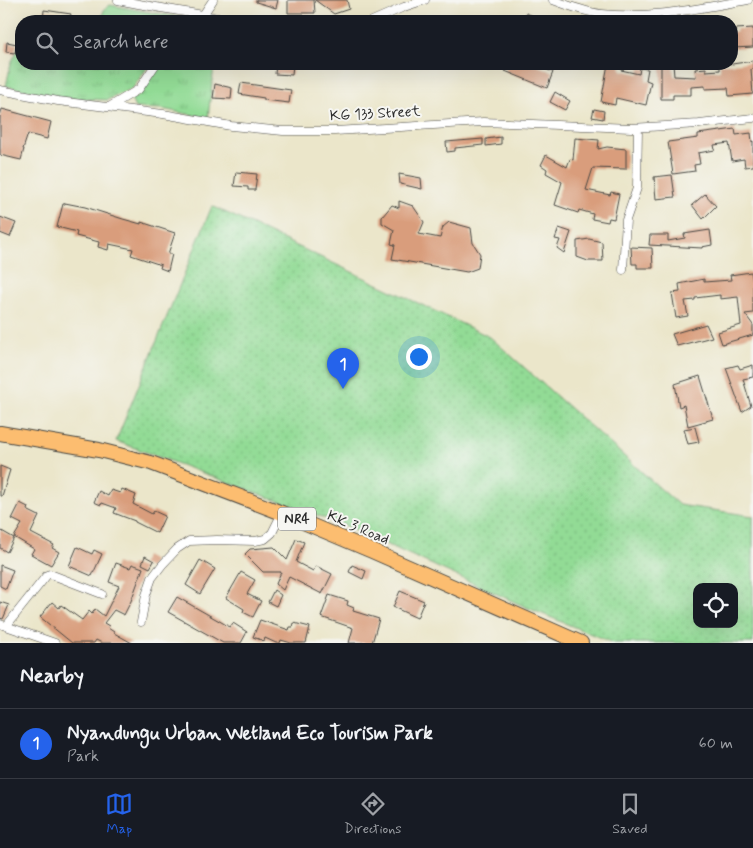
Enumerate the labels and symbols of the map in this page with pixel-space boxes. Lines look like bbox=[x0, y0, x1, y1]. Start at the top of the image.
street label: KG 133 Street bbox=[329, 102, 421, 126]
your location bbox=[406, 344, 432, 370]
pin: 1 bbox=[327, 348, 359, 389]
street label: KK 3 Road bbox=[324, 506, 392, 550]
road number: NR4 bbox=[278, 508, 316, 530]

